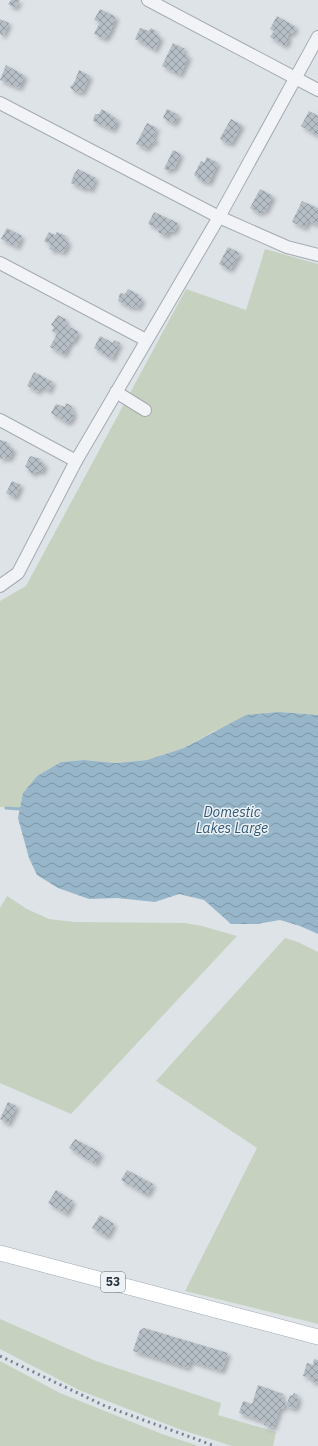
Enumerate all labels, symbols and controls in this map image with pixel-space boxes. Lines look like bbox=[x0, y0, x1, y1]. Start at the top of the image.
water label: Domestic Lakes Large bbox=[196, 803, 268, 837]
road number: 53 bbox=[101, 1272, 125, 1292]

